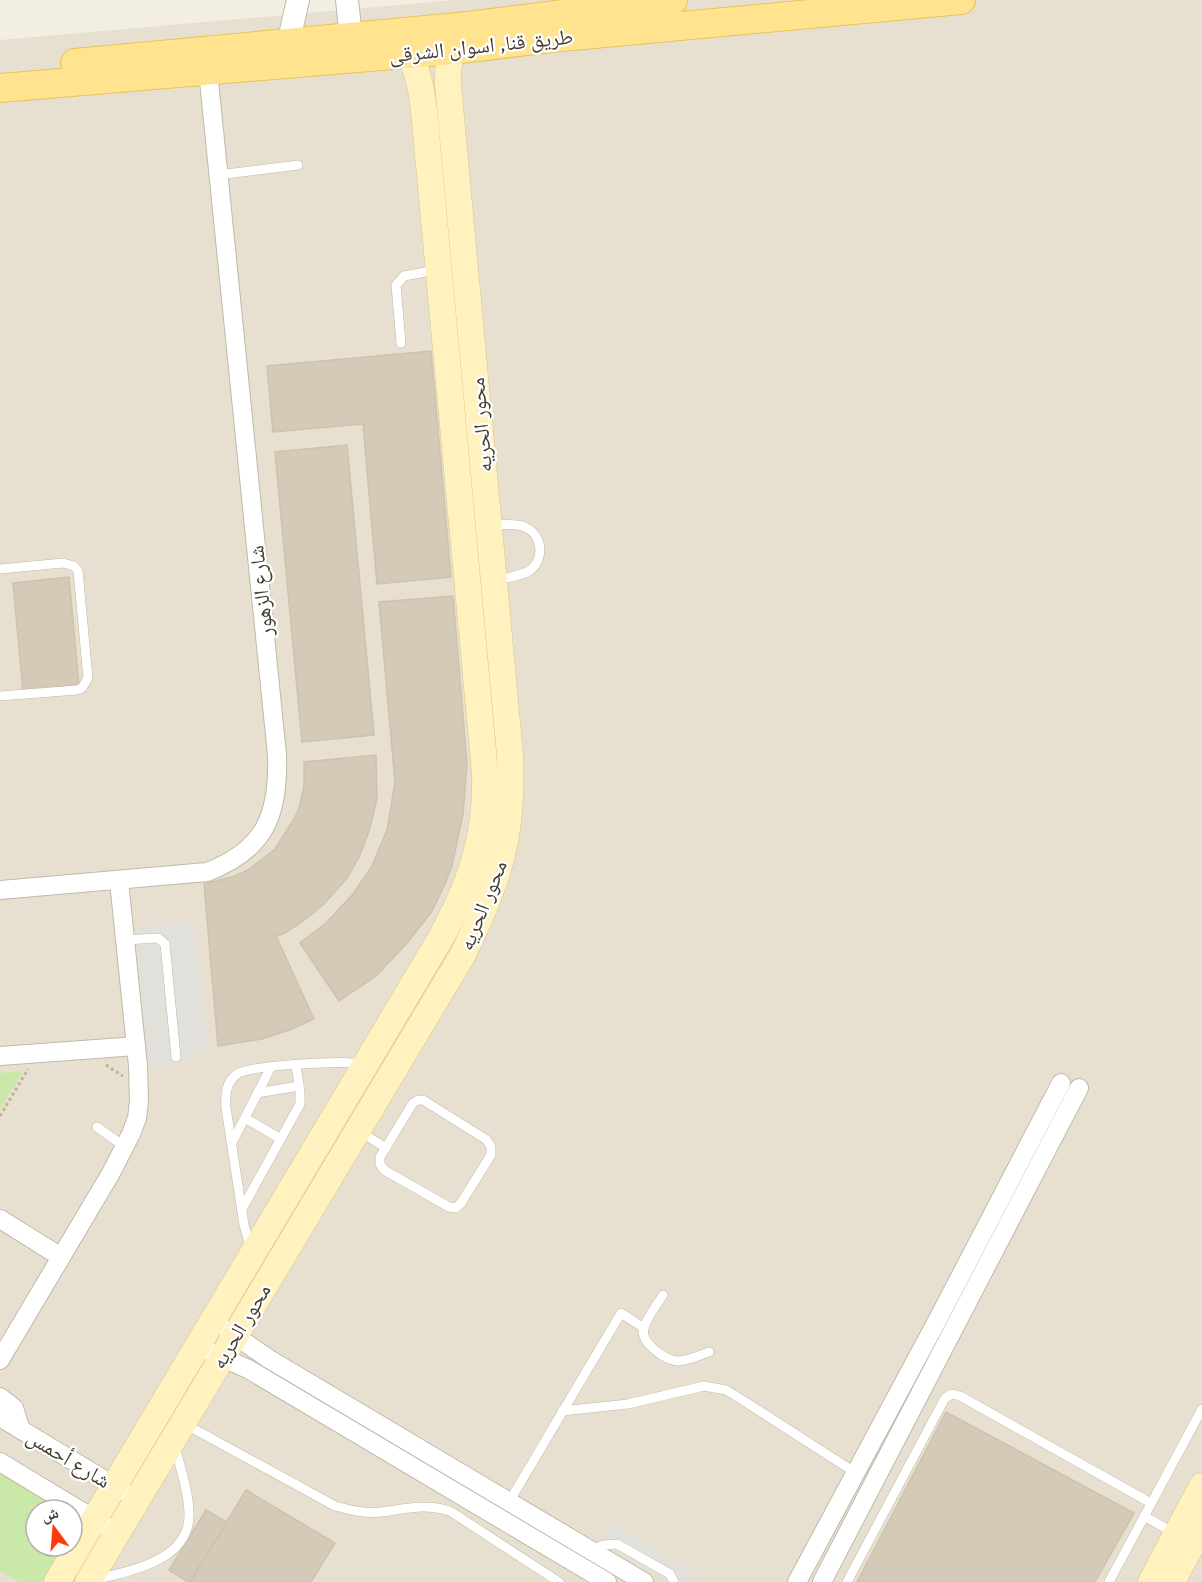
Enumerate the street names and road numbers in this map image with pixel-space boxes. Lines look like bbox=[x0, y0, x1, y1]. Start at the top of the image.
street label: طريق قنا, اسوان الشرقى bbox=[388, 21, 574, 69]
street label: محور الحريه bbox=[462, 376, 498, 474]
street label: شارع الزهور bbox=[241, 544, 279, 639]
street label: محور الحريه bbox=[451, 856, 513, 954]
street label: محور الحريه bbox=[204, 1278, 276, 1374]
street label: شارع أحمس bbox=[22, 1422, 116, 1494]

